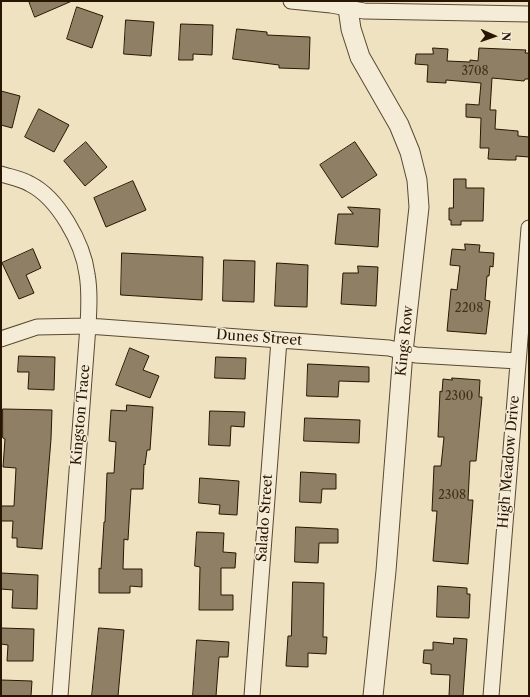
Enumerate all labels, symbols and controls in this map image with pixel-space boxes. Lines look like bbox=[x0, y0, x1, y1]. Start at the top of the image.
north arrow bbox=[474, 16, 514, 56]
text: N bbox=[499, 31, 513, 41]
house number: 3708 bbox=[461, 65, 489, 79]
house number: 2208 bbox=[455, 302, 483, 316]
street label: Kings Row bbox=[393, 305, 417, 377]
street label: Dunes Street bbox=[215, 327, 303, 349]
street label: Kingston Trace bbox=[68, 364, 94, 466]
house number: 2300 bbox=[445, 390, 473, 404]
street label: High Meadow Drive bbox=[495, 395, 523, 529]
street label: Salado Street bbox=[254, 474, 276, 562]
house number: 2308 bbox=[438, 489, 466, 503]

